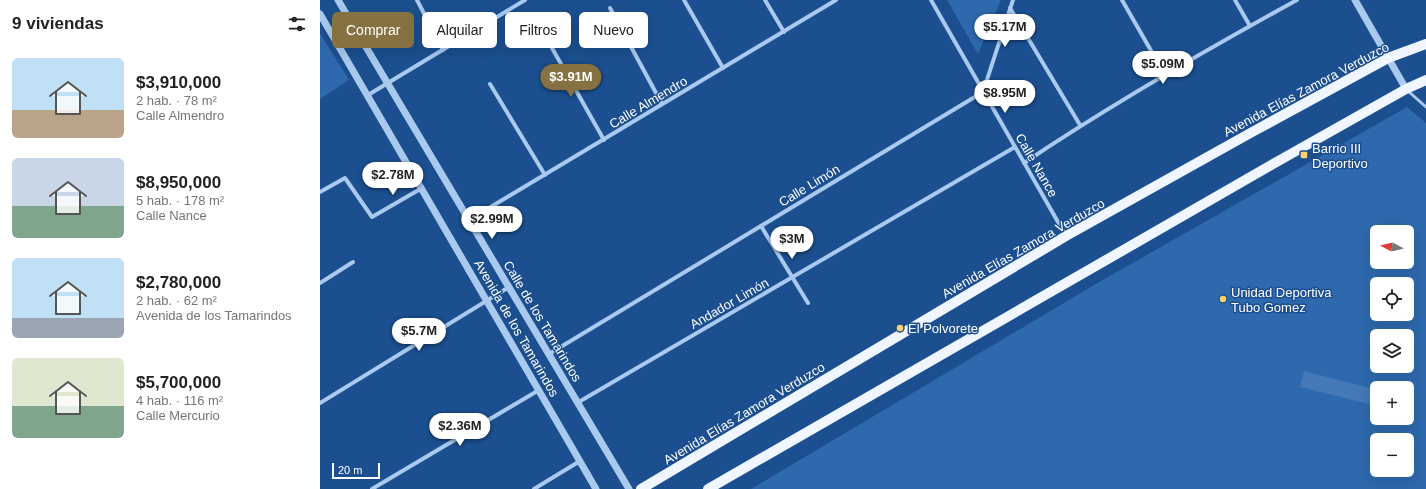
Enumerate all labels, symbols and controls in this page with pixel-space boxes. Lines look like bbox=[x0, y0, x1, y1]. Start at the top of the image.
chip: Comprar bbox=[332, 12, 414, 48]
chip: Alquilar bbox=[422, 12, 497, 48]
chip: Filtros bbox=[505, 12, 571, 48]
chip: Nuevo bbox=[579, 12, 648, 48]
icon: filters bbox=[286, 13, 308, 35]
text: 9 viviendas bbox=[12, 14, 104, 33]
pin: $5.17M bbox=[972, 14, 1038, 48]
text: $5.17M bbox=[983, 19, 1027, 34]
street label: Avenida Elías Zamora Verduzco bbox=[1221, 39, 1392, 140]
pin: $5.09M bbox=[1130, 51, 1196, 85]
text: $5.09M bbox=[1141, 56, 1185, 71]
pin: $3.91M bbox=[538, 64, 604, 98]
text: $3.91M bbox=[549, 69, 593, 84]
text: $3,910,000 bbox=[136, 73, 221, 92]
street label: Calle Almendro bbox=[607, 73, 690, 132]
icon: home bbox=[44, 74, 92, 122]
pin: $8.95M bbox=[972, 80, 1038, 114]
text: $8.95M bbox=[983, 85, 1027, 100]
text: 2 hab. · 78 m² bbox=[136, 93, 217, 108]
text: Calle Almendro bbox=[136, 108, 224, 123]
street label: Calle Nance bbox=[1012, 131, 1061, 200]
place label: Barrio III Deportivo bbox=[1312, 141, 1368, 171]
marker: Barrio III Deportivo bbox=[1299, 150, 1309, 160]
street label: Calle Limón bbox=[776, 161, 843, 210]
pin: $2.78M bbox=[360, 162, 426, 196]
text: $2.78M bbox=[371, 167, 415, 182]
text: $8,950,000 bbox=[136, 173, 221, 192]
icon: home bbox=[44, 174, 92, 222]
text: 5 hab. · 178 m² bbox=[136, 193, 224, 208]
street label: Avenida Elías Zamora Verduzco bbox=[939, 196, 1107, 301]
pin: $2.99M bbox=[459, 206, 525, 240]
text: Calle Nance bbox=[136, 208, 207, 223]
text: $2.99M bbox=[470, 211, 514, 226]
north arrow bbox=[1370, 225, 1414, 269]
map controls bbox=[1370, 225, 1414, 477]
pin: $3M bbox=[773, 226, 811, 260]
text: $3M bbox=[779, 231, 805, 246]
street label: Avenida de los Tamarindos bbox=[471, 257, 562, 400]
street label: Calle de los Tamarindos bbox=[500, 258, 585, 385]
text: $2,780,000 bbox=[136, 273, 221, 292]
icon: home bbox=[44, 274, 92, 322]
street label: Andador Limón bbox=[687, 275, 771, 332]
button: locate bbox=[1370, 277, 1414, 321]
place label: Unidad Deportiva Tubo Gomez bbox=[1231, 285, 1332, 315]
text: 2 hab. · 62 m² bbox=[136, 293, 217, 308]
marker: Unidad Deportiva Tubo Gomez bbox=[1218, 294, 1228, 304]
text: Avenida de los Tamarindos bbox=[136, 308, 292, 323]
pin: $5.7M bbox=[391, 318, 447, 352]
place label: El Polvorete bbox=[908, 321, 978, 336]
text: $5.7M bbox=[401, 323, 437, 338]
marker: El Polvorete bbox=[895, 323, 905, 333]
button: layers bbox=[1370, 329, 1414, 373]
street label: Avenida Elías Zamora Verduzco bbox=[661, 359, 828, 468]
text: $5,700,000 bbox=[136, 373, 221, 392]
icon: home bbox=[44, 374, 92, 422]
button: + bbox=[1370, 381, 1414, 425]
text: 4 hab. · 116 m² bbox=[136, 393, 223, 408]
text: Calle Mercurio bbox=[136, 408, 220, 423]
pin: $2.36M bbox=[427, 413, 493, 447]
text: $2.36M bbox=[438, 418, 482, 433]
button: − bbox=[1370, 433, 1414, 477]
scale bar bbox=[332, 461, 380, 480]
text: 20 m bbox=[338, 464, 362, 476]

